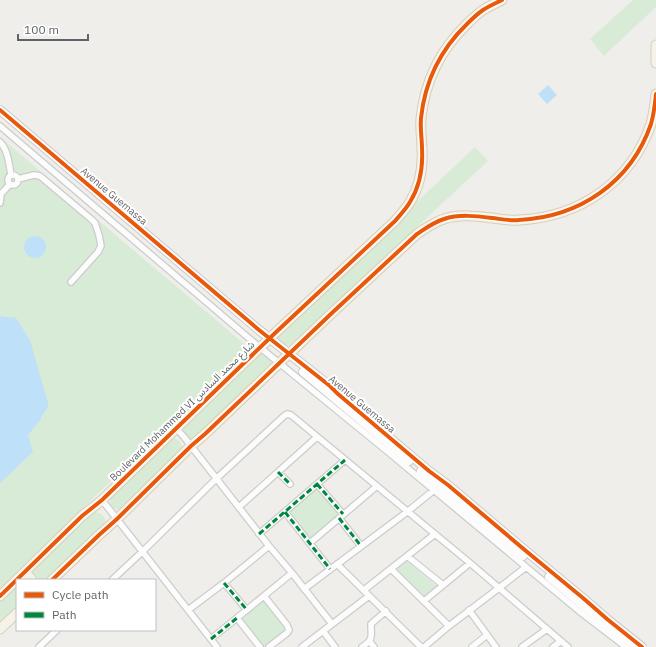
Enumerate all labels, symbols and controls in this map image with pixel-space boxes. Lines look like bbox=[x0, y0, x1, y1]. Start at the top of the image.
scale bar bbox=[18, 16, 88, 42]
text: 100 m bbox=[24, 22, 59, 37]
street label: Avenue Guemassa bbox=[78, 164, 150, 228]
street label: Boulevard Mohammed VI شارع محمد السادس bbox=[107, 338, 258, 485]
street label: Avenue Guemassa bbox=[326, 372, 398, 436]
legend bbox=[16, 579, 156, 631]
text: Cycle path bbox=[52, 587, 109, 602]
text: Path bbox=[52, 607, 77, 622]

